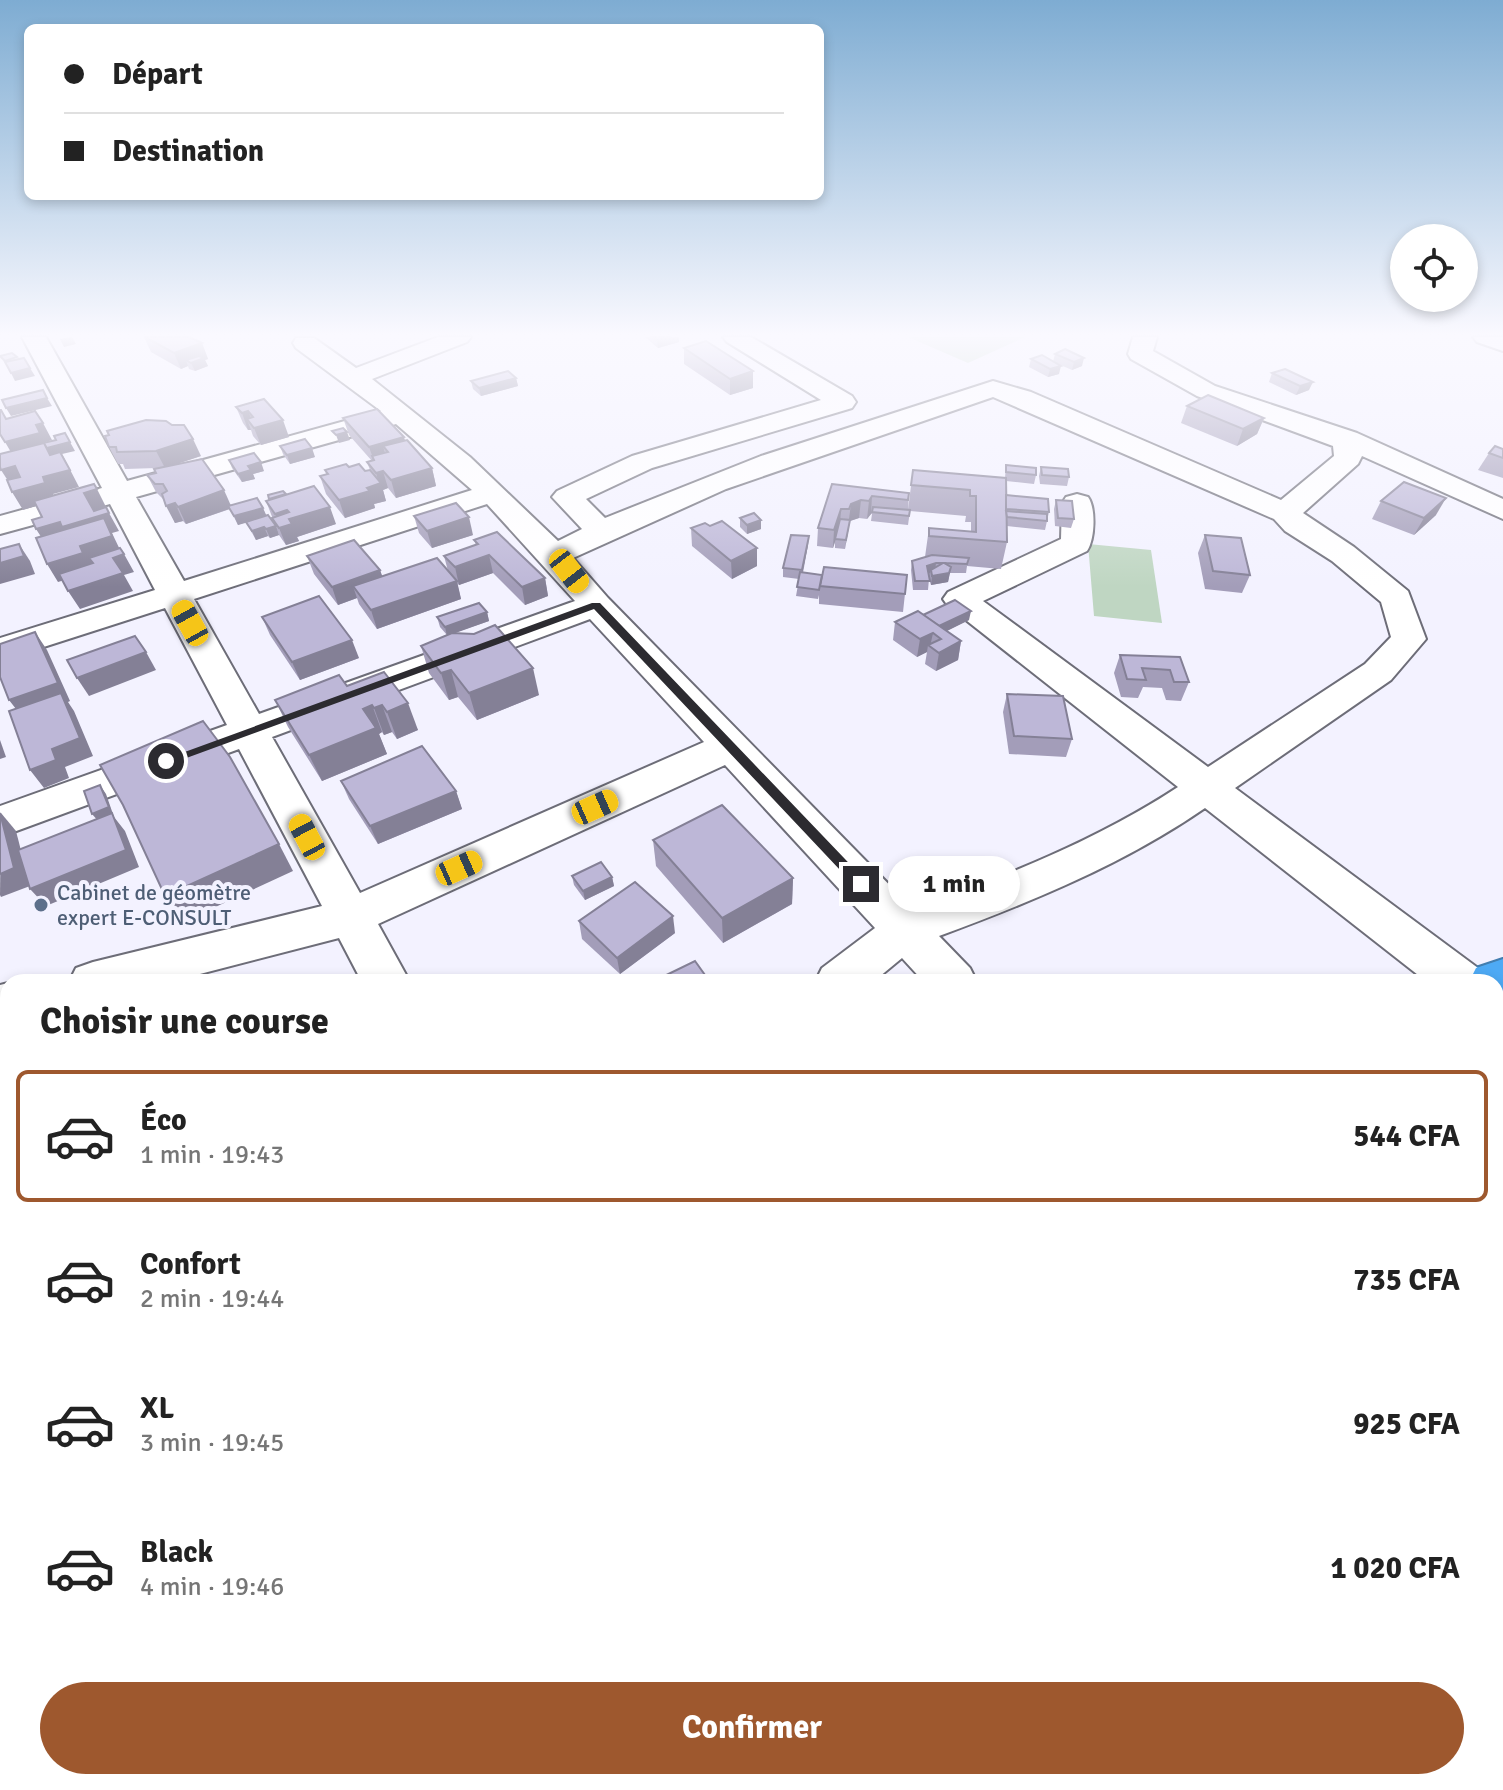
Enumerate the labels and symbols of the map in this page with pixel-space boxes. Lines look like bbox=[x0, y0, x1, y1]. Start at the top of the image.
car bbox=[545, 545, 593, 597]
car bbox=[168, 596, 212, 650]
route start bbox=[148, 743, 184, 779]
car bbox=[568, 786, 622, 828]
car bbox=[285, 810, 329, 864]
car bbox=[432, 847, 486, 889]
callout: 1 min bbox=[889, 856, 1021, 912]
route end bbox=[843, 866, 879, 902]
place label: Cabinet de géomètre expert E-CONSULT bbox=[57, 879, 251, 931]
marker: Cabinet de géomètre expert E-CONSULT bbox=[32, 896, 50, 914]

